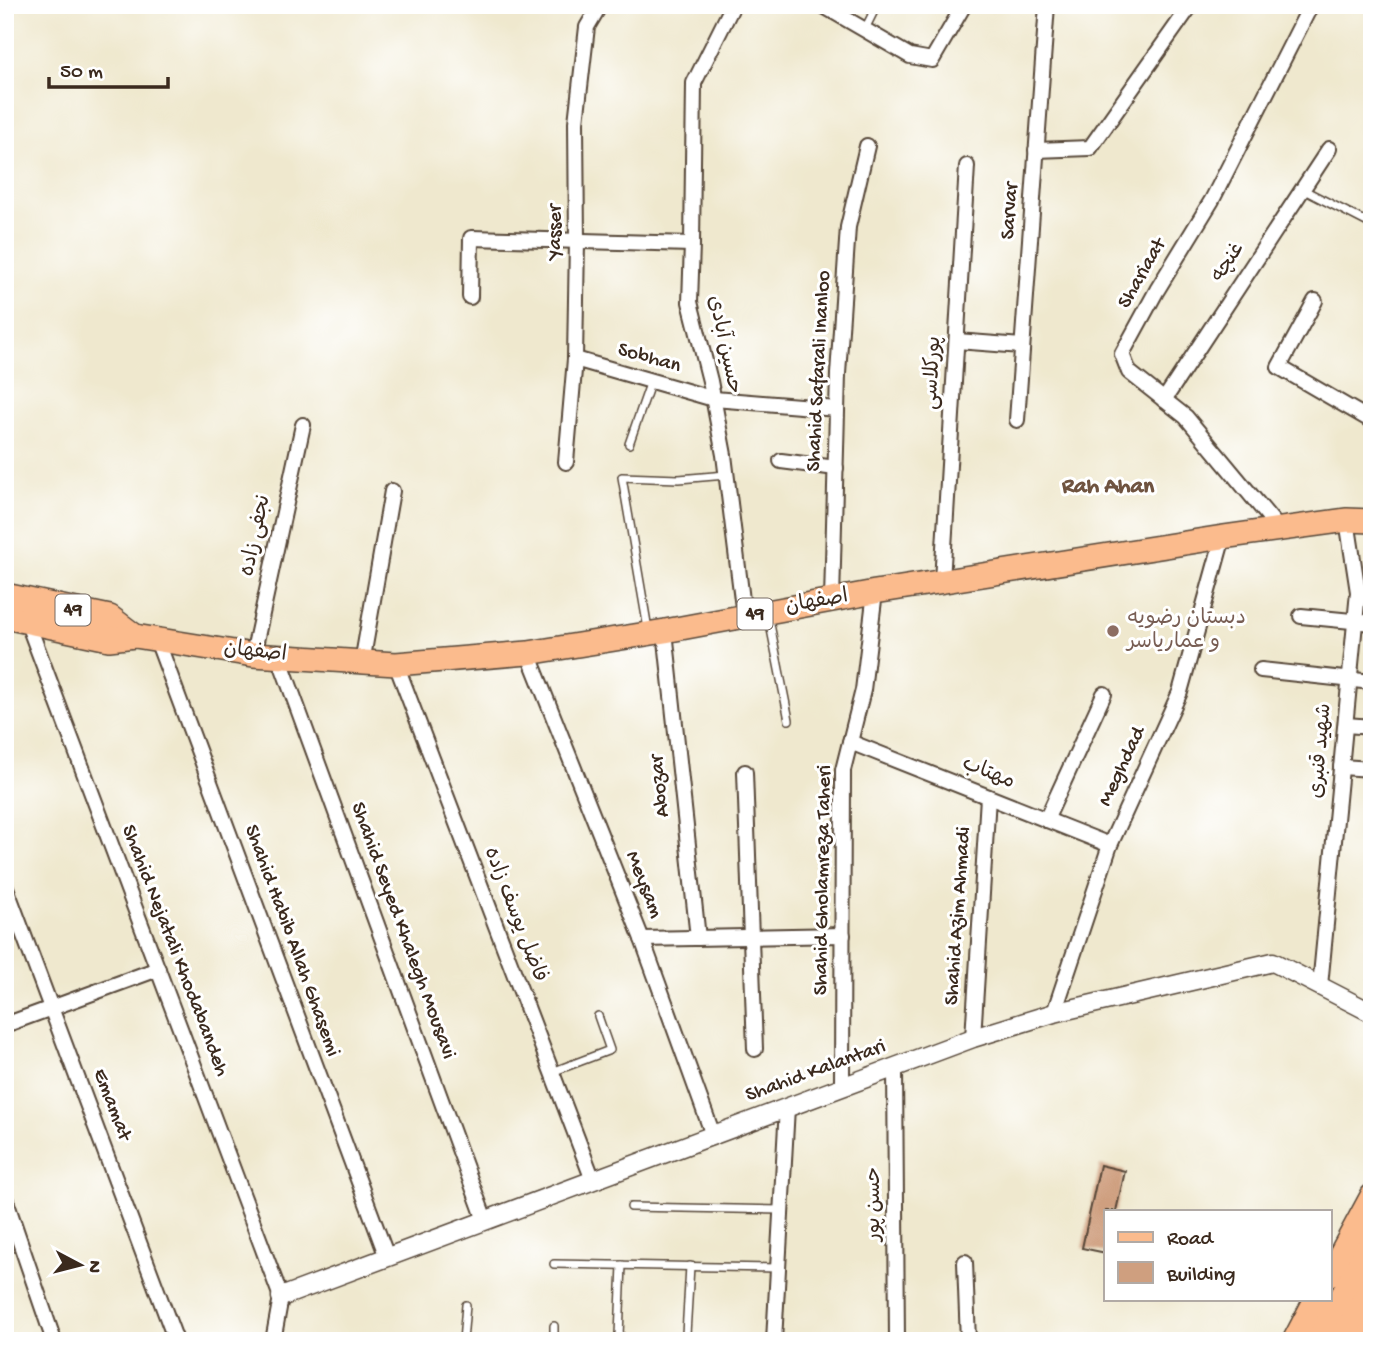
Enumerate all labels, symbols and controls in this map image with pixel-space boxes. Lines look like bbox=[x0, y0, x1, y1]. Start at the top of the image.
scale bar bbox=[49, 46, 168, 90]
text: 50 m bbox=[60, 61, 103, 86]
street label: Sarvar bbox=[997, 180, 1026, 240]
street label: Yasser bbox=[544, 203, 569, 262]
street label: Shariaat bbox=[1113, 233, 1174, 313]
street label: غنچه bbox=[1207, 238, 1251, 288]
street label: Shahid Safarali Inanloo bbox=[802, 270, 838, 472]
street label: حسین آبادی bbox=[700, 293, 748, 396]
street label: پورکلاسی bbox=[920, 336, 948, 410]
street label: Sobhan bbox=[614, 338, 684, 380]
district label: Rah Ahan bbox=[1061, 474, 1155, 501]
street label: نجفی زاده bbox=[236, 493, 278, 579]
street label: اصفهان bbox=[784, 585, 850, 621]
road number: 49 bbox=[56, 594, 90, 625]
road number: 49 bbox=[738, 598, 772, 629]
place label: دبستان رضویه و عماریاسر bbox=[1125, 607, 1246, 656]
marker: دبستان رضویه و عماریاسر bbox=[1105, 623, 1121, 639]
street label: اصفهان bbox=[222, 637, 288, 669]
street label: شهید قنبری bbox=[1305, 702, 1339, 800]
street label: Meghdad bbox=[1094, 722, 1153, 811]
street label: Abozar bbox=[645, 752, 677, 819]
street label: مهتاب bbox=[958, 752, 1018, 796]
street label: Shahid Gholamreza Taheri bbox=[809, 765, 839, 995]
street label: Shahid Seyed Khalegh Mousavi bbox=[344, 799, 460, 1063]
street label: Shahid Nejatali Khodabandeh bbox=[114, 822, 234, 1080]
street label: Shahid Habib Allah Ghasemi bbox=[237, 822, 345, 1060]
street label: Shahid Azim Ahmadi bbox=[940, 826, 978, 1006]
street label: فاضل یوسف زاده bbox=[477, 844, 551, 986]
street label: Meysam bbox=[618, 848, 668, 922]
street label: Shahid Kalantari bbox=[742, 1035, 890, 1109]
street label: Emamat bbox=[86, 1066, 137, 1147]
street label: حسن پور bbox=[863, 1167, 888, 1243]
legend bbox=[1104, 1210, 1332, 1300]
text: Road bbox=[1167, 1228, 1215, 1253]
north arrow bbox=[46, 1230, 116, 1300]
text: N bbox=[81, 1259, 106, 1274]
text: Building bbox=[1166, 1264, 1236, 1289]

